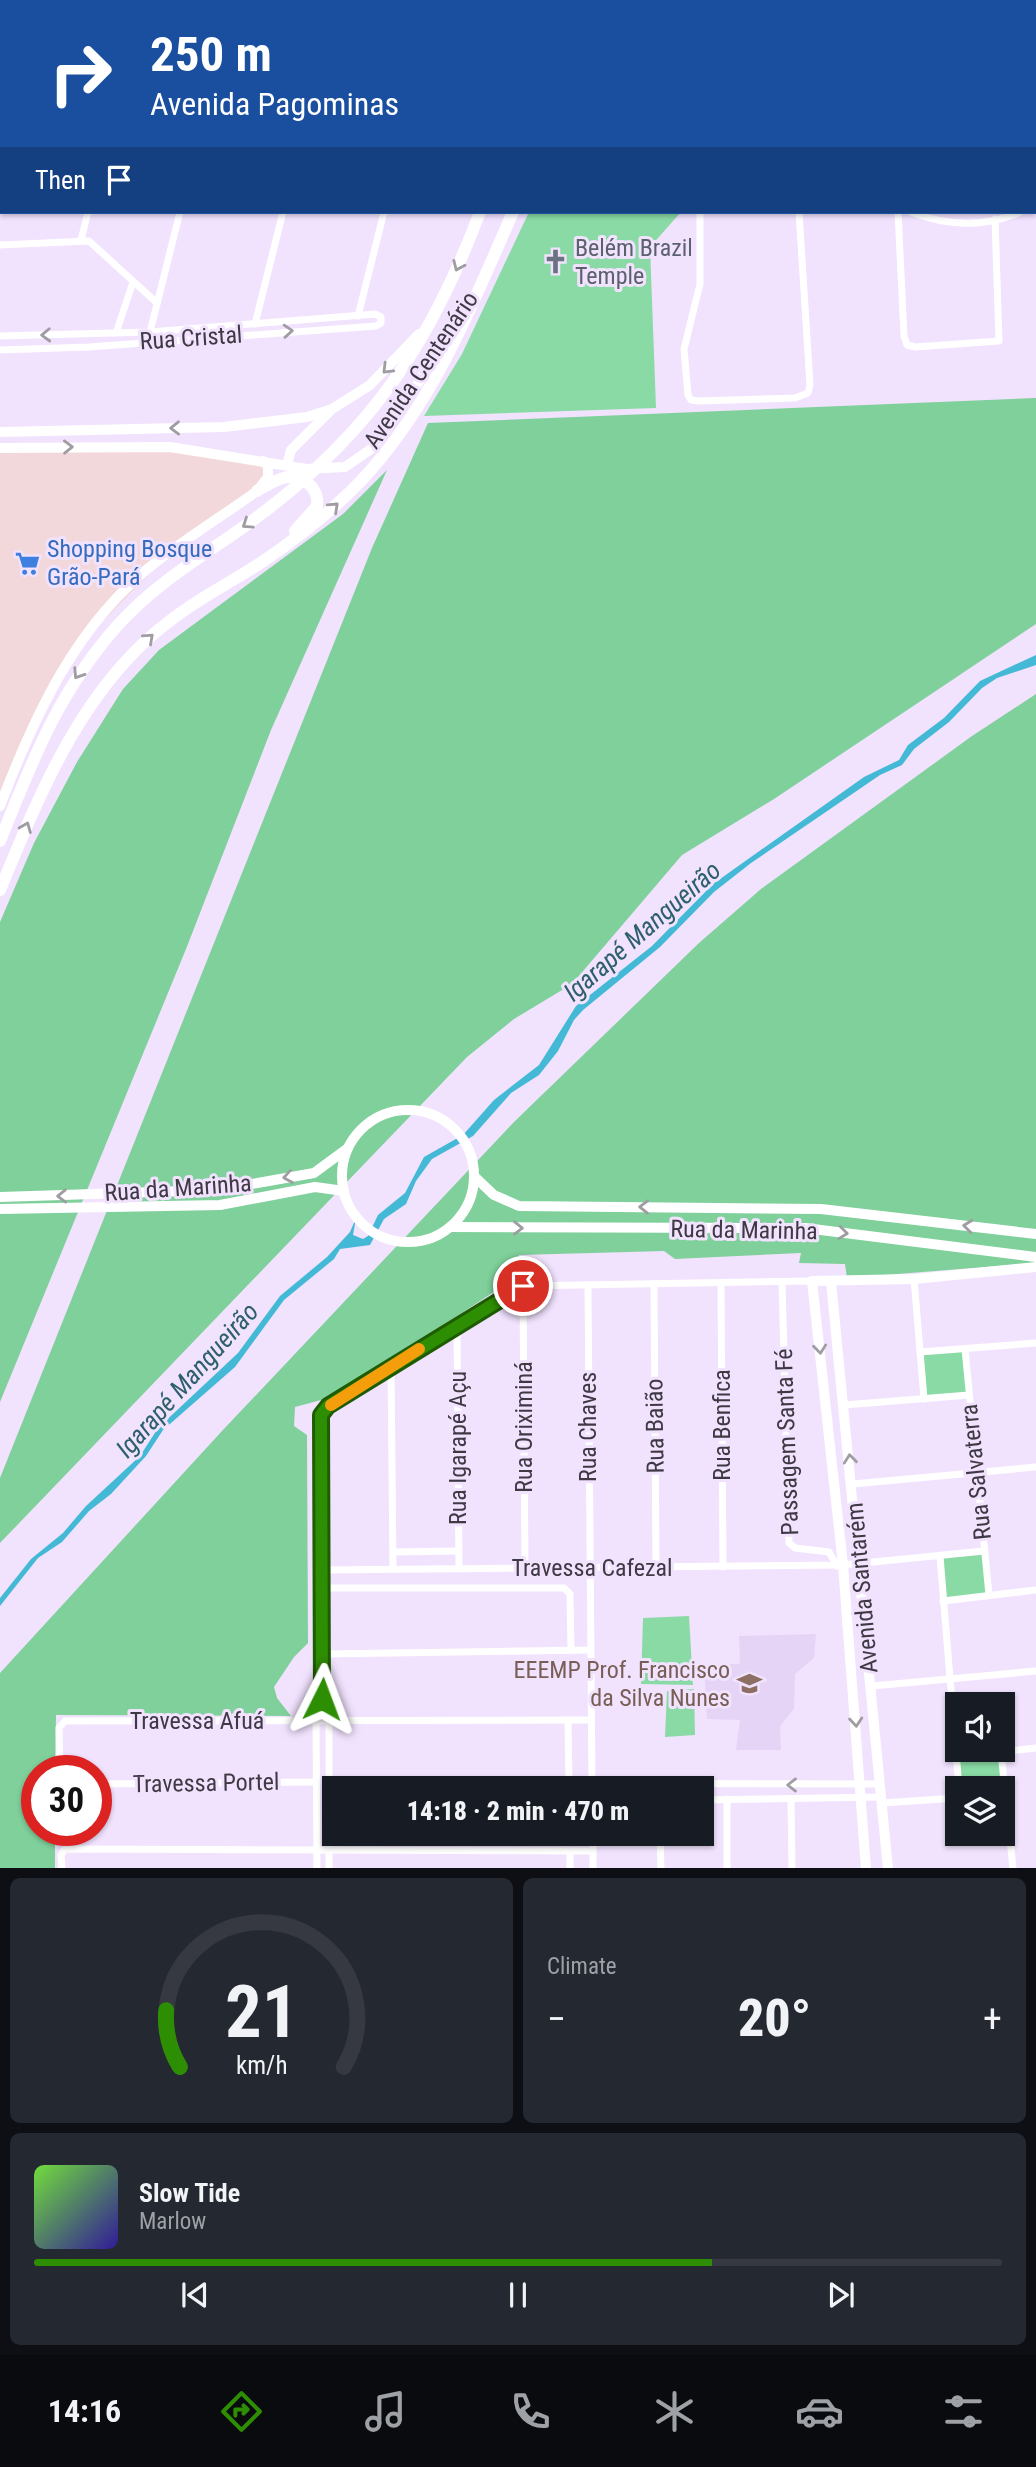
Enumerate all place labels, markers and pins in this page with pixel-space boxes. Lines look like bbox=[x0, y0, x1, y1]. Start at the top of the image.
place label: Belém Brazil Temple bbox=[575, 234, 693, 290]
church icon: Belém Brazil Temple bbox=[541, 248, 569, 276]
place label: Shopping Bosque Grão-Pará bbox=[47, 535, 212, 591]
supermarket icon: Shopping Bosque Grão-Pará bbox=[13, 549, 41, 577]
pin bbox=[493, 1256, 553, 1316]
place label: EEEMP Prof. Francisco da Silva Nunes bbox=[514, 1656, 730, 1712]
school or university icon: EEEMP Prof. Francisco da Silva Nunes bbox=[736, 1670, 764, 1698]

